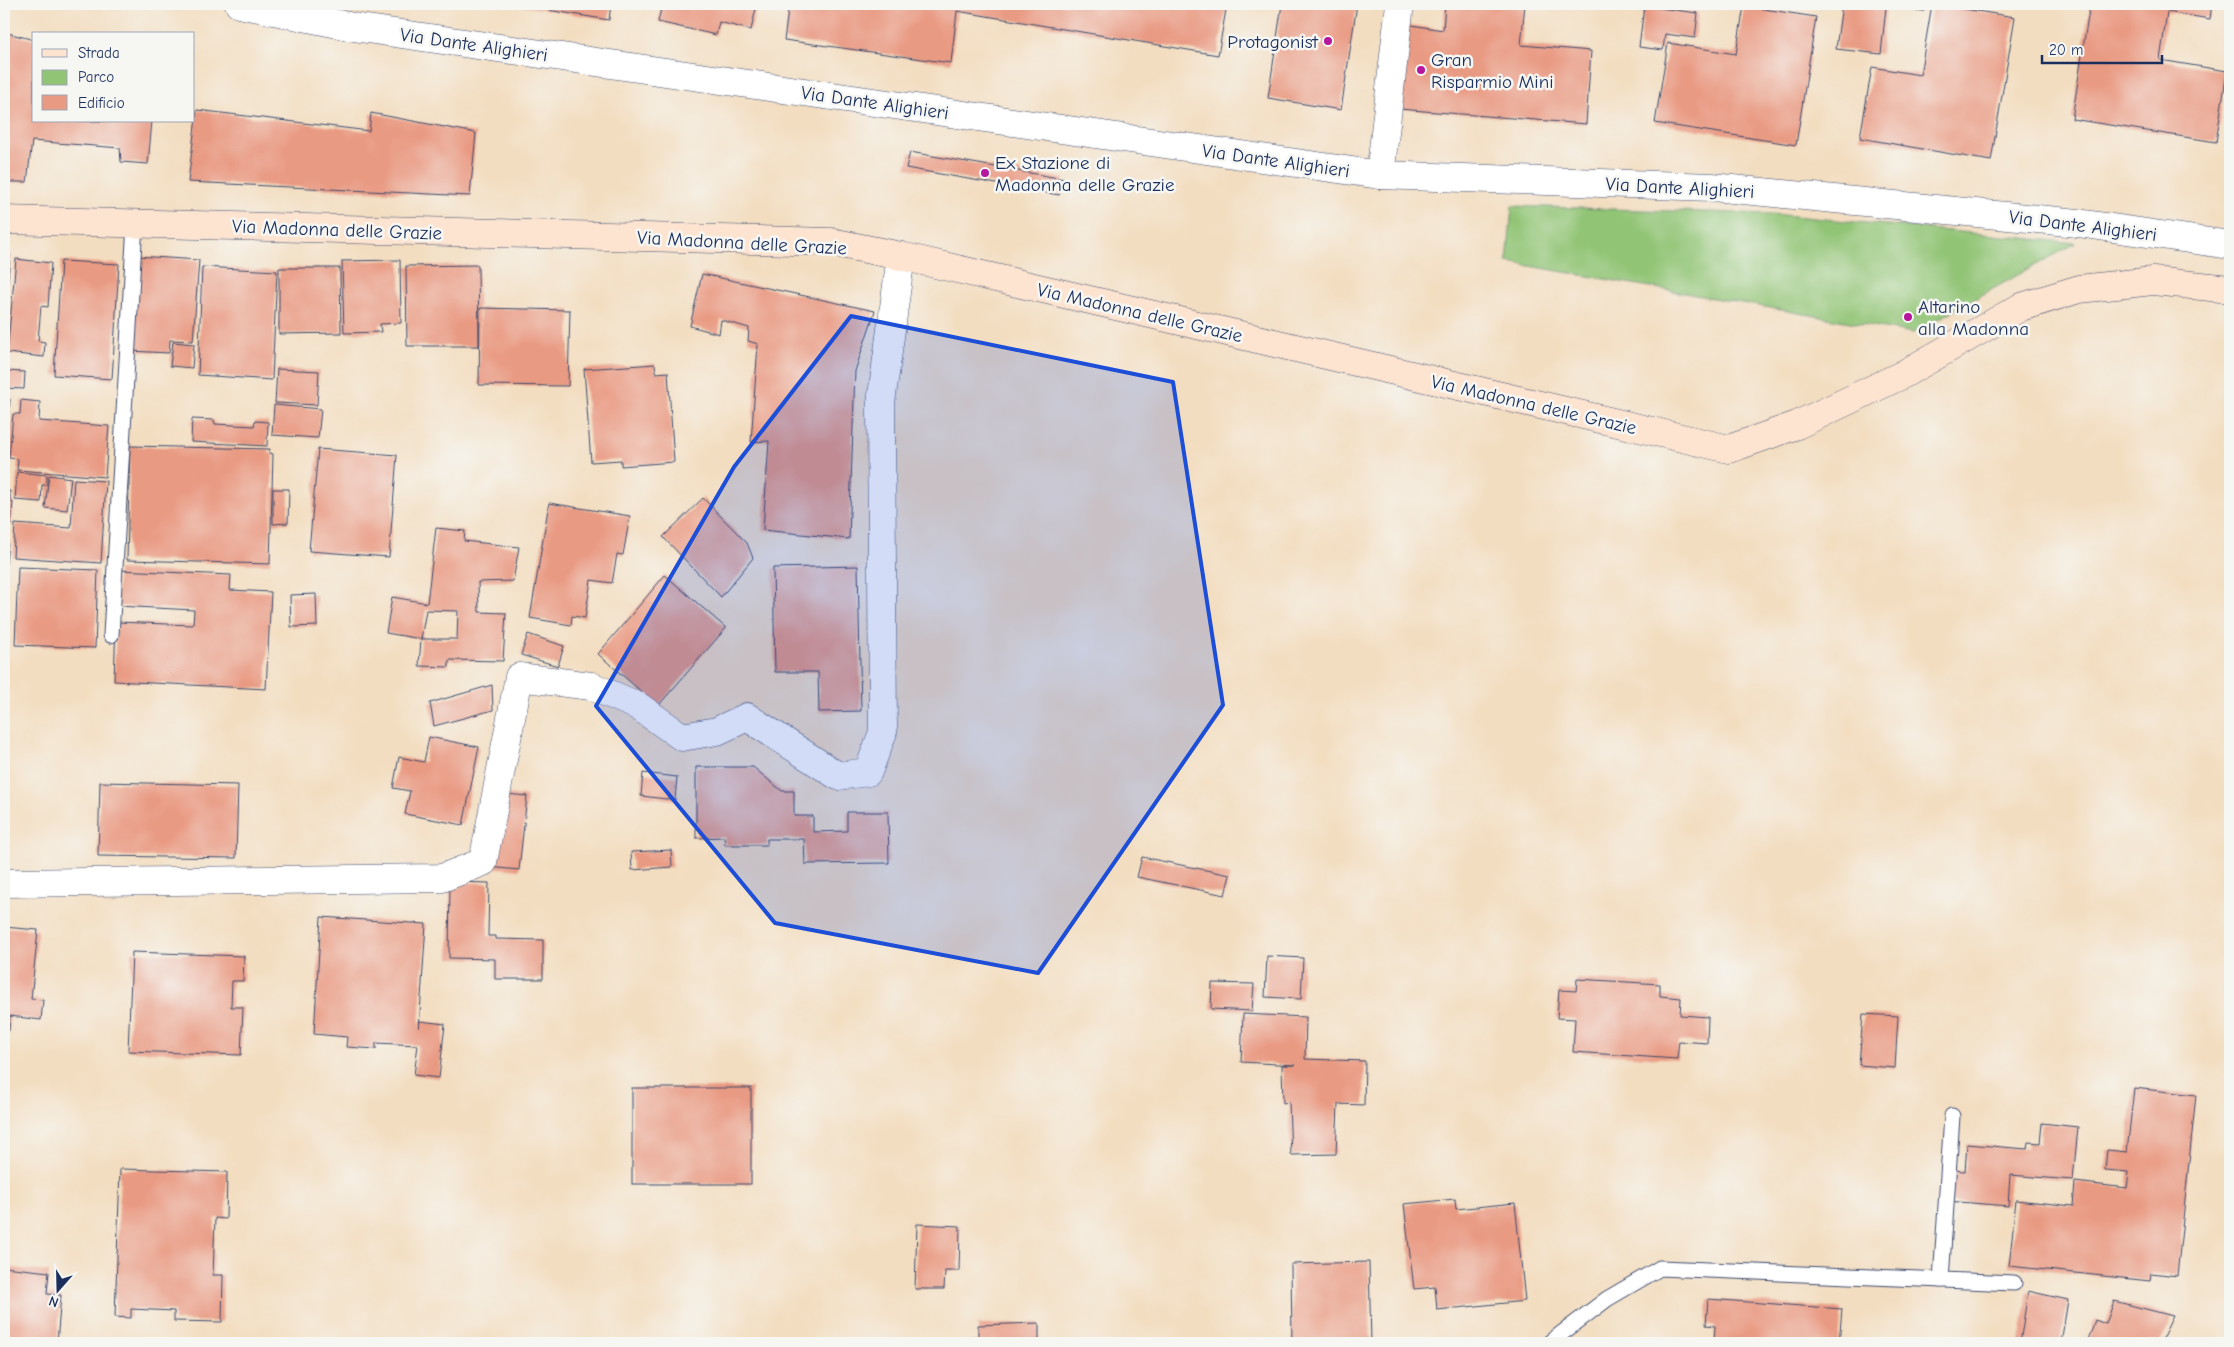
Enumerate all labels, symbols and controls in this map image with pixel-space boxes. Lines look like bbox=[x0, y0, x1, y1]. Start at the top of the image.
street label: Via Dante Alighieri bbox=[398, 24, 549, 66]
place label: Protagonist bbox=[1227, 31, 1319, 53]
legend bbox=[32, 32, 195, 122]
scale bar bbox=[2042, 32, 2162, 64]
marker: Protagonist bbox=[1322, 35, 1334, 47]
text: 20 m bbox=[2049, 41, 2083, 59]
text: Strada bbox=[78, 44, 120, 62]
place label: Gran Risparmio Mini bbox=[1431, 49, 1553, 93]
marker: Gran Risparmio Mini bbox=[1415, 64, 1427, 76]
text: Parco bbox=[78, 68, 114, 86]
street label: Via Dante Alighieri bbox=[799, 82, 950, 124]
text: Edificio bbox=[78, 94, 125, 112]
street label: Via Dante Alighieri bbox=[1200, 140, 1351, 182]
place label: Ex Stazione di Madonna delle Grazie bbox=[995, 152, 1174, 196]
marker: Ex Stazione di Madonna delle Grazie bbox=[979, 167, 991, 179]
street label: Via Dante Alighieri bbox=[1605, 173, 1755, 203]
street label: Via Dante Alighieri bbox=[2008, 206, 2158, 246]
street label: Via Madonna delle Grazie bbox=[232, 215, 442, 245]
street label: Via Madonna delle Grazie bbox=[636, 227, 847, 259]
street label: Via Madonna delle Grazie bbox=[1035, 279, 1245, 347]
place label: Altarino alla Madonna bbox=[1918, 296, 2029, 340]
marker: Altarino alla Madonna bbox=[1902, 311, 1914, 323]
street label: Via Madonna delle Grazie bbox=[1429, 371, 1639, 439]
north arrow bbox=[32, 1264, 82, 1314]
text: N bbox=[47, 1292, 61, 1311]

